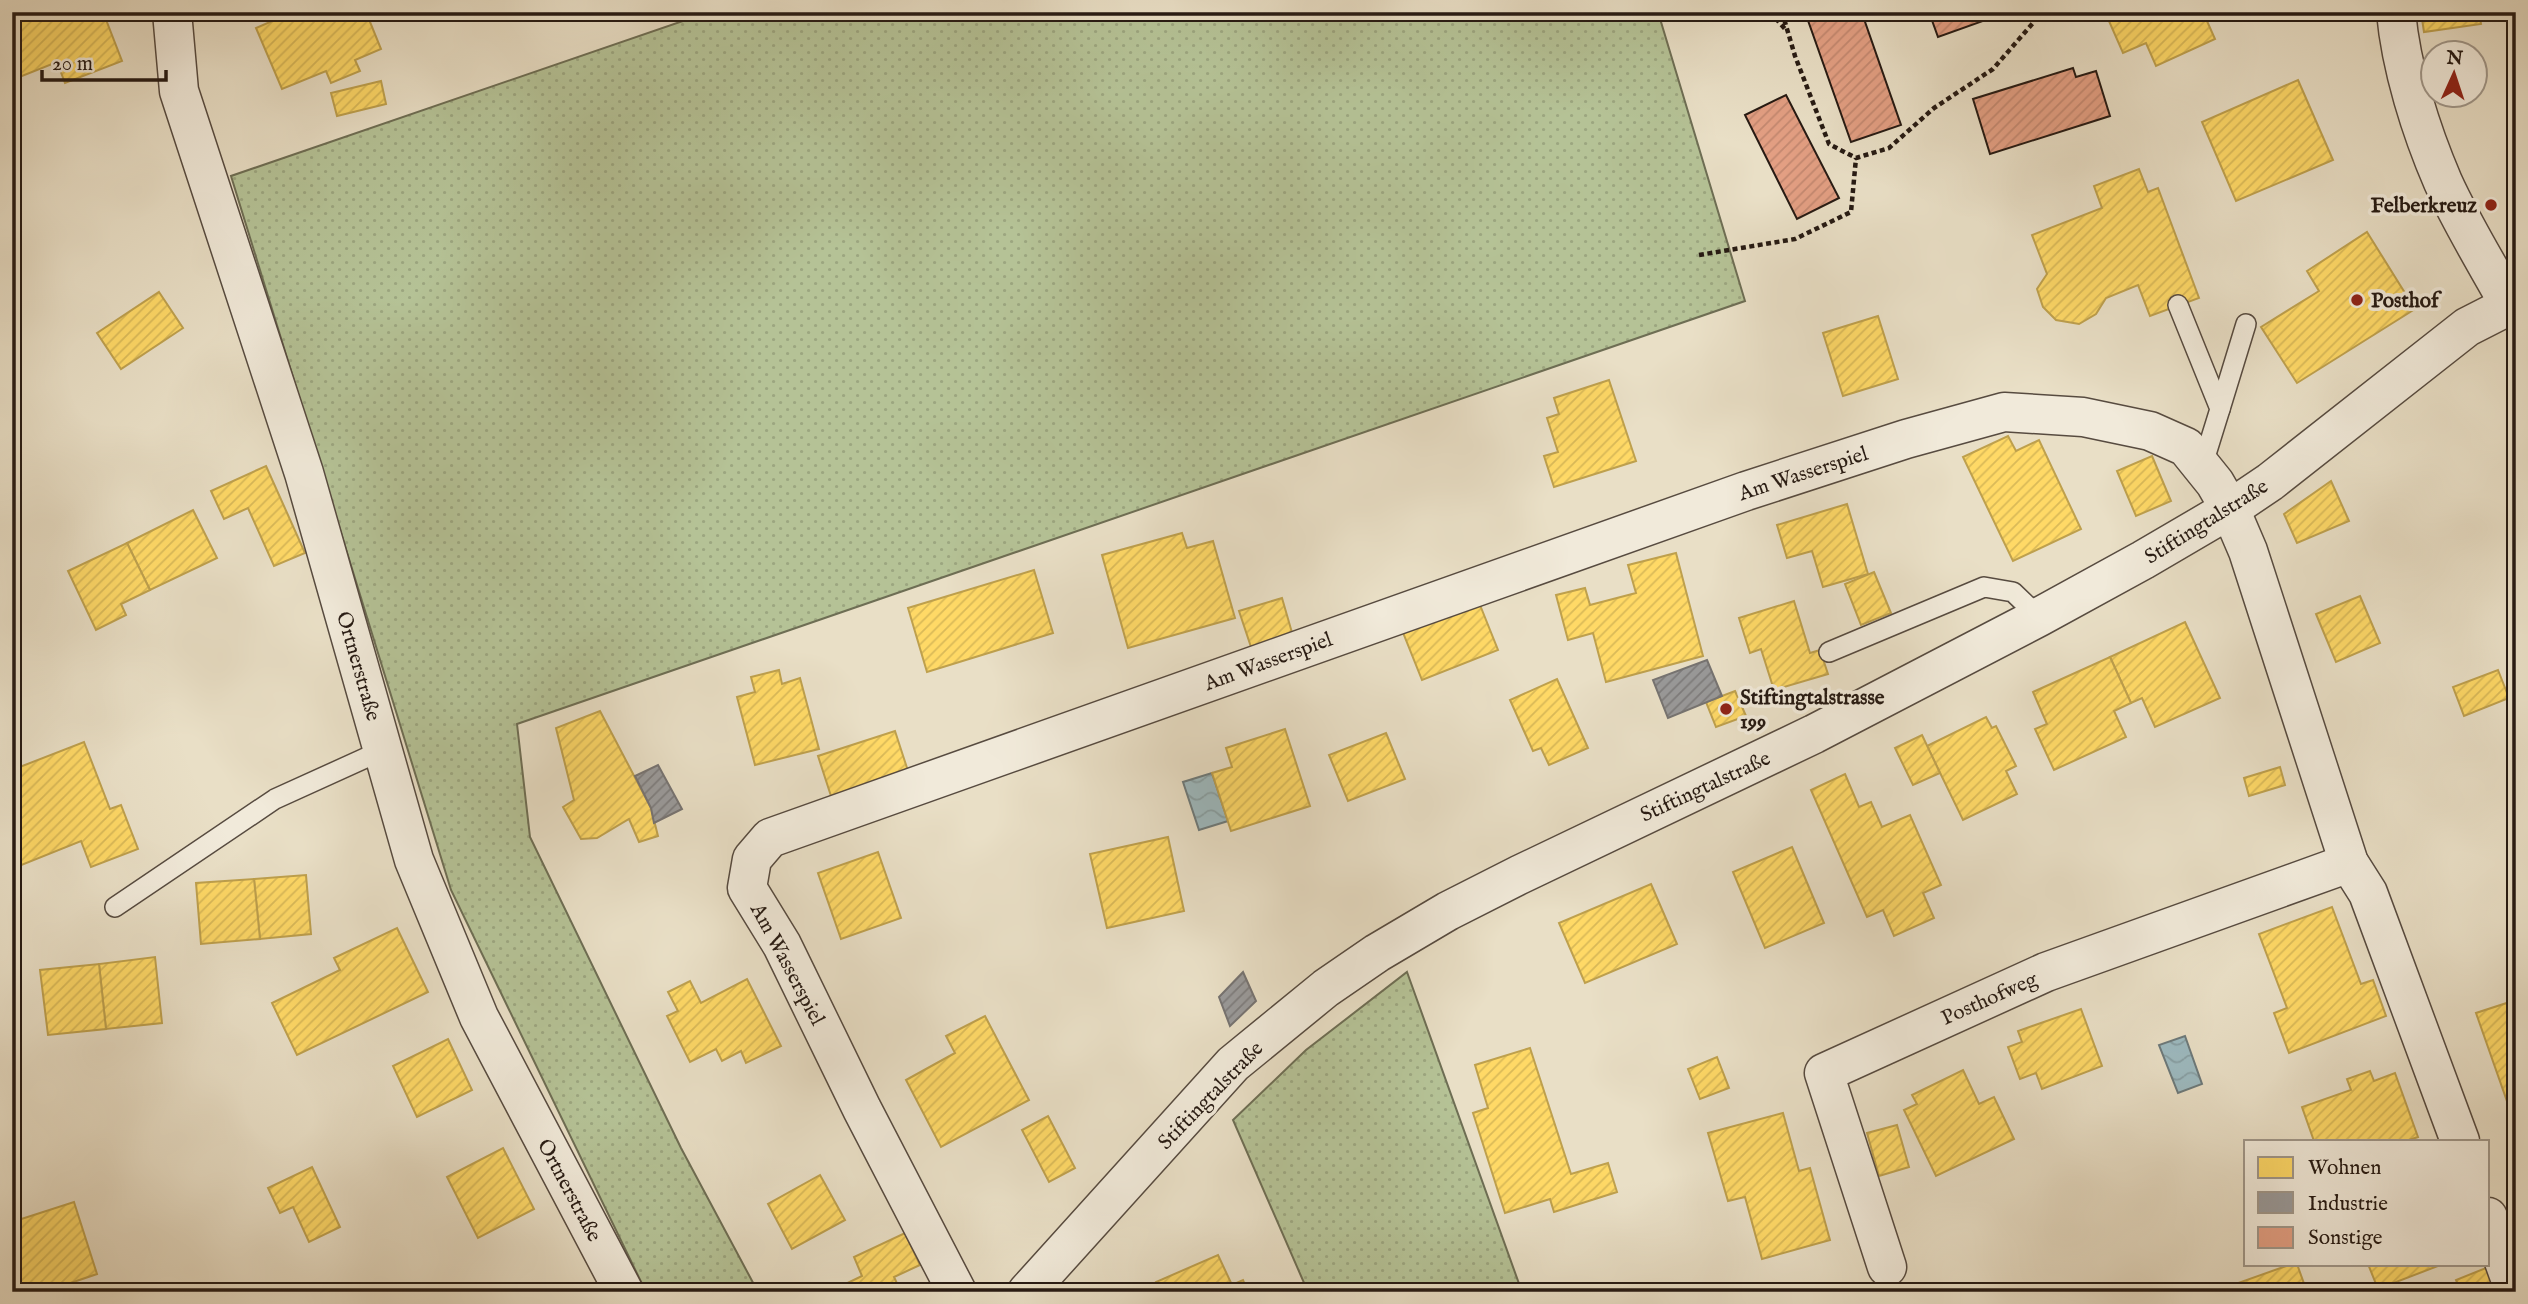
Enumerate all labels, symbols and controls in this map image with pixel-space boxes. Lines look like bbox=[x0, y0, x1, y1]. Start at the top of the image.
scale bar bbox=[42, 38, 166, 82]
north arrow bbox=[2420, 38, 2490, 108]
text: N bbox=[2445, 47, 2464, 71]
text: 20 m bbox=[52, 51, 93, 78]
place label: Felberkreuz bbox=[2371, 193, 2477, 220]
marker: Felberkreuz bbox=[2483, 197, 2499, 213]
place label: Posthof bbox=[2371, 288, 2442, 315]
marker: Posthof bbox=[2349, 292, 2365, 308]
street label: Am Wasserspiel bbox=[1734, 441, 1872, 508]
street label: Stiftingtalstraße bbox=[2140, 473, 2274, 571]
street label: Ortnerstraße bbox=[329, 609, 386, 725]
street label: Am Wasserspiel bbox=[1200, 627, 1337, 698]
place label: Stiftingtalstrasse 199 bbox=[1740, 685, 1885, 736]
marker: Stiftingtalstrasse 199 bbox=[1718, 701, 1734, 717]
street label: Stiftingtalstraße bbox=[1636, 745, 1775, 829]
street label: Am Wasserspiel bbox=[743, 898, 830, 1031]
street label: Posthofweg bbox=[1937, 966, 2042, 1033]
street label: Stiftingtalstraße bbox=[1153, 1036, 1270, 1156]
street label: Ortnerstraße bbox=[530, 1135, 607, 1247]
legend bbox=[2244, 1140, 2490, 1266]
text: Wohnen bbox=[2308, 1155, 2381, 1182]
text: Industrie bbox=[2308, 1191, 2388, 1218]
text: Sonstige bbox=[2308, 1225, 2383, 1252]

